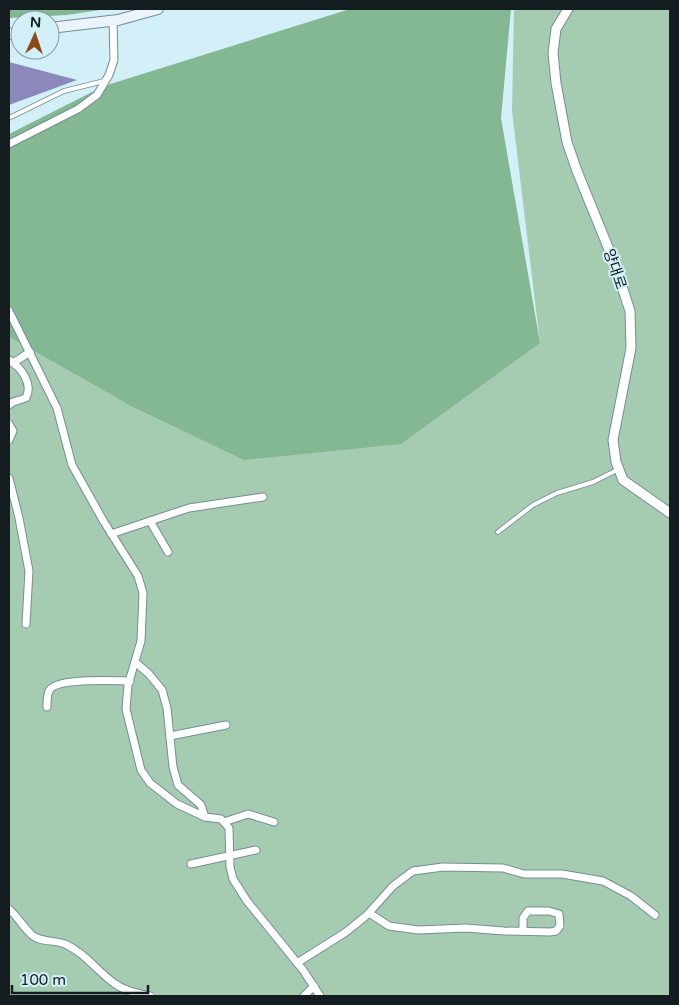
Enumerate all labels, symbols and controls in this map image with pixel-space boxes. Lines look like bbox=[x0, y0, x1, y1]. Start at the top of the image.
north arrow bbox=[10, 10, 60, 60]
text: N bbox=[30, 14, 42, 31]
street label: 양대로 bbox=[600, 246, 630, 292]
scale bar bbox=[12, 962, 149, 994]
text: 100 m bbox=[20, 971, 66, 989]

